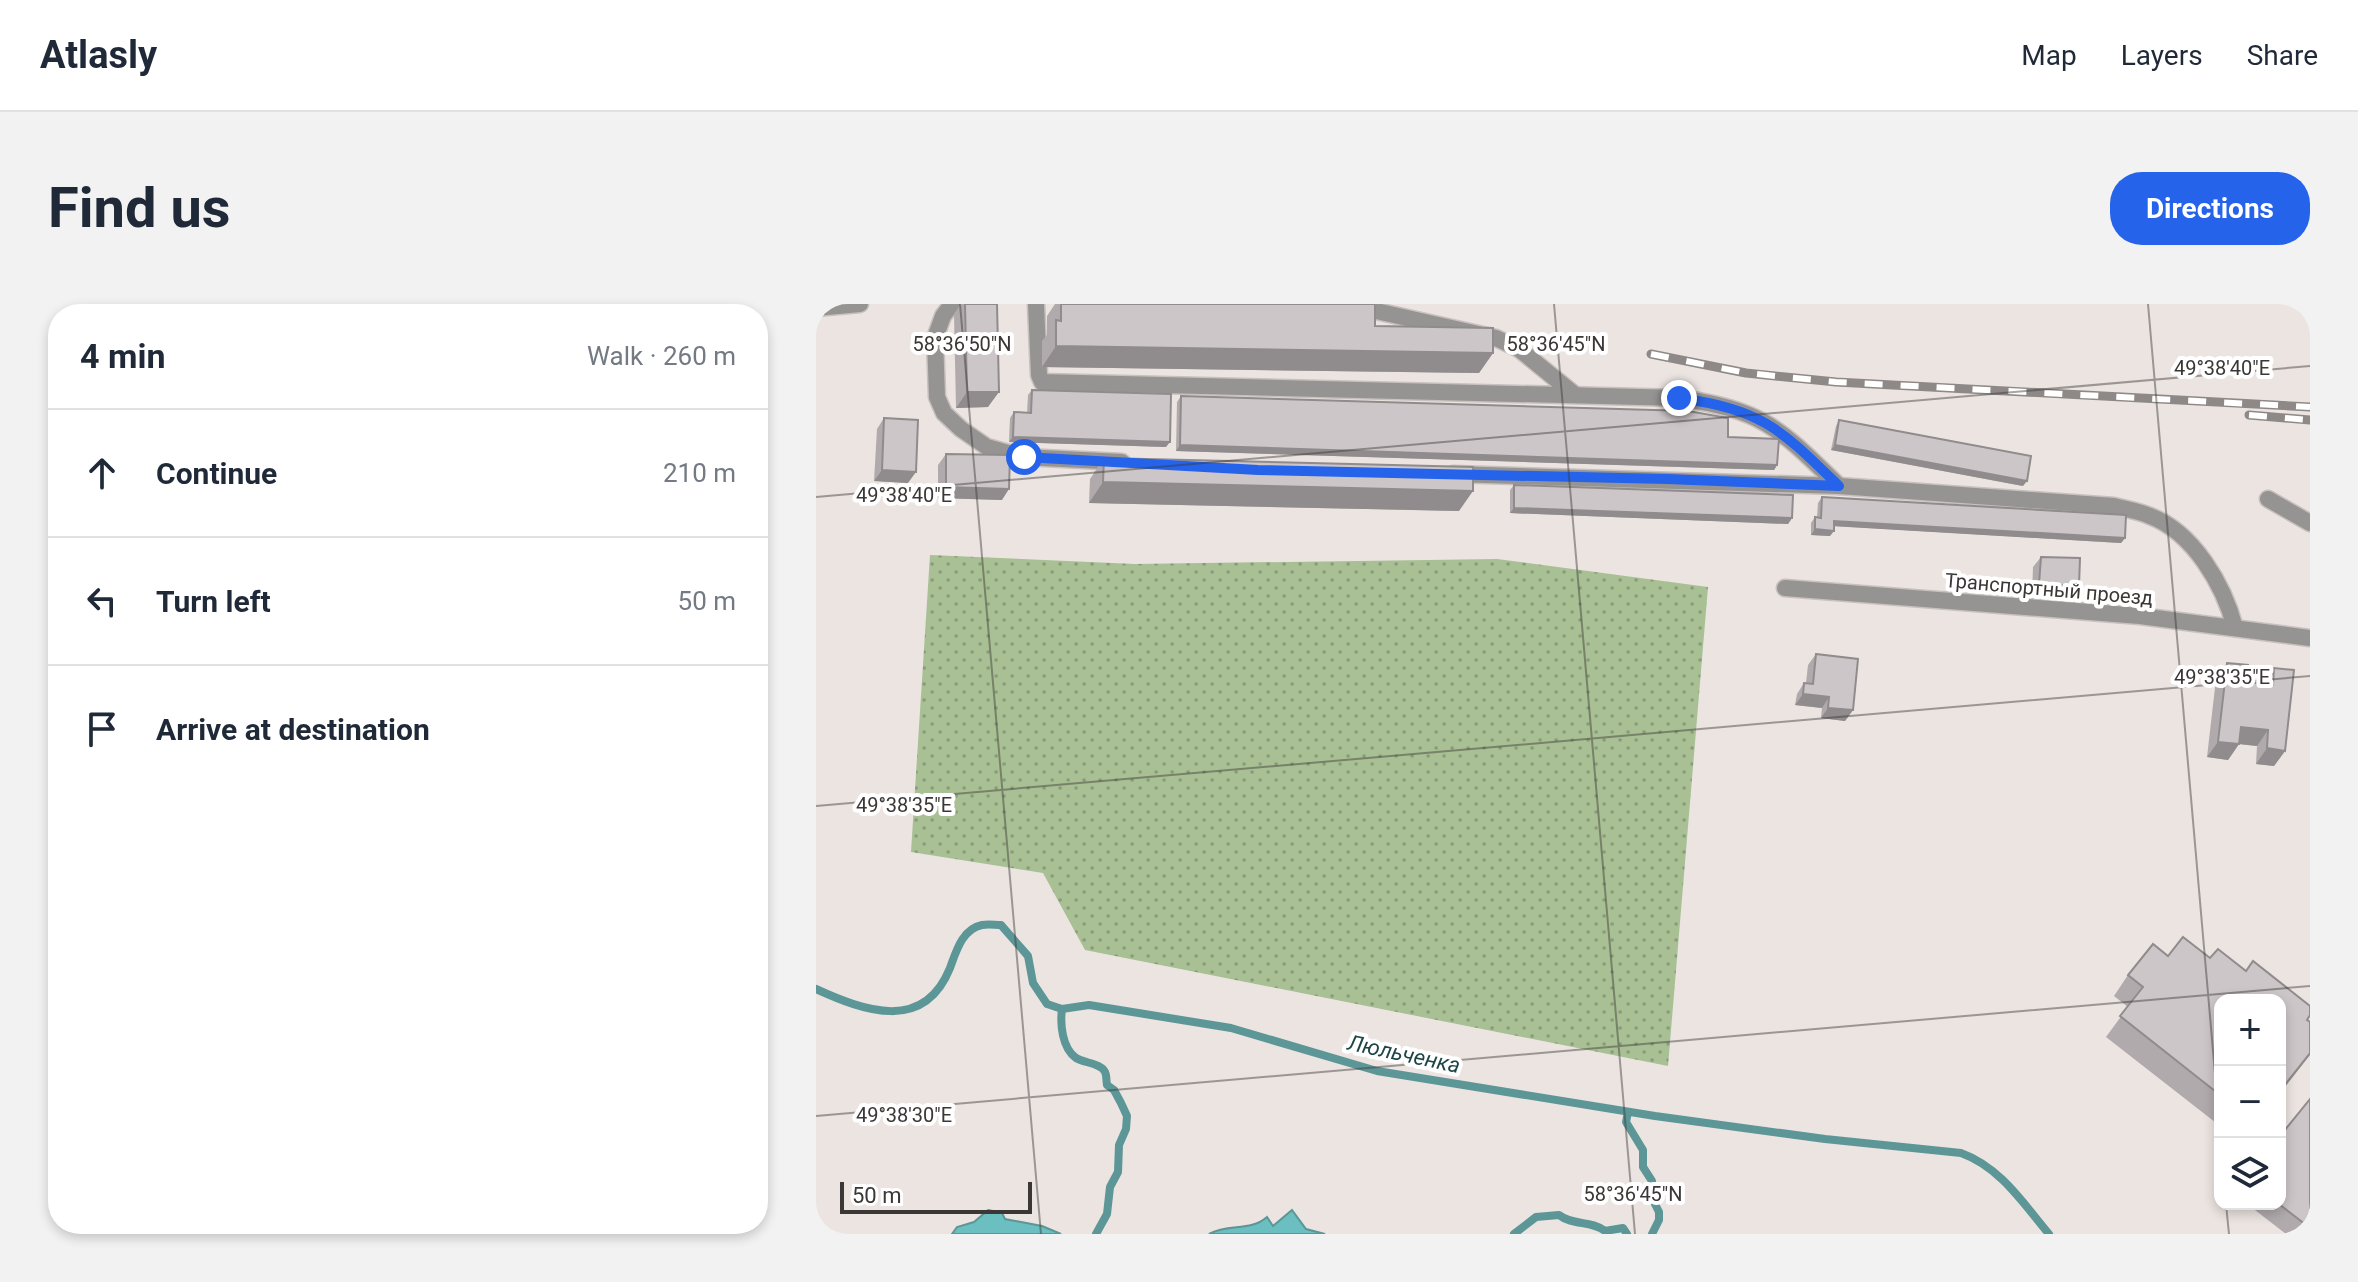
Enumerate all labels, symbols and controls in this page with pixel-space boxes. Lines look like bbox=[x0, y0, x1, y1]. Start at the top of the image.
text: Atlasly bbox=[40, 33, 157, 77]
text: Map bbox=[2021, 39, 2077, 72]
text: Layers bbox=[2121, 39, 2203, 72]
text: Share bbox=[2247, 39, 2318, 72]
button: Directions bbox=[2110, 172, 2310, 245]
text: Find us bbox=[48, 175, 231, 241]
text: 58°36'50"N bbox=[912, 332, 1012, 356]
text: 58°36'45"N bbox=[1506, 332, 1606, 356]
text: 4 min bbox=[80, 336, 165, 376]
text: Walk · 260 m bbox=[587, 341, 736, 371]
text: 49°38'40"E bbox=[2174, 356, 2270, 380]
route end bbox=[1661, 380, 1697, 416]
route start bbox=[1006, 439, 1042, 475]
icon: ahead bbox=[80, 451, 124, 495]
text: Continue bbox=[156, 456, 277, 491]
text: 210 m bbox=[663, 458, 736, 488]
text: 49°38'40"E bbox=[856, 483, 952, 507]
street label: Транспортный проезд bbox=[1944, 568, 2154, 610]
icon: left bbox=[80, 579, 124, 623]
text: Turn left bbox=[156, 584, 271, 619]
text: 50 m bbox=[678, 586, 736, 616]
text: 49°38'35"E bbox=[2174, 665, 2270, 689]
icon: arrive bbox=[80, 707, 124, 751]
text: Arrive at destination bbox=[156, 712, 430, 747]
text: 49°38'35"E bbox=[856, 793, 952, 817]
map controls bbox=[2214, 994, 2286, 1210]
button: + bbox=[2214, 994, 2286, 1066]
water label: Люльченка bbox=[1345, 1030, 1462, 1078]
button: − bbox=[2214, 1066, 2286, 1138]
text: 49°38'30"E bbox=[856, 1103, 952, 1127]
button: layers bbox=[2214, 1138, 2286, 1210]
scale bar bbox=[840, 1178, 1032, 1214]
text: 58°36'45"N bbox=[1583, 1182, 1683, 1206]
text: 50 m bbox=[852, 1183, 901, 1208]

